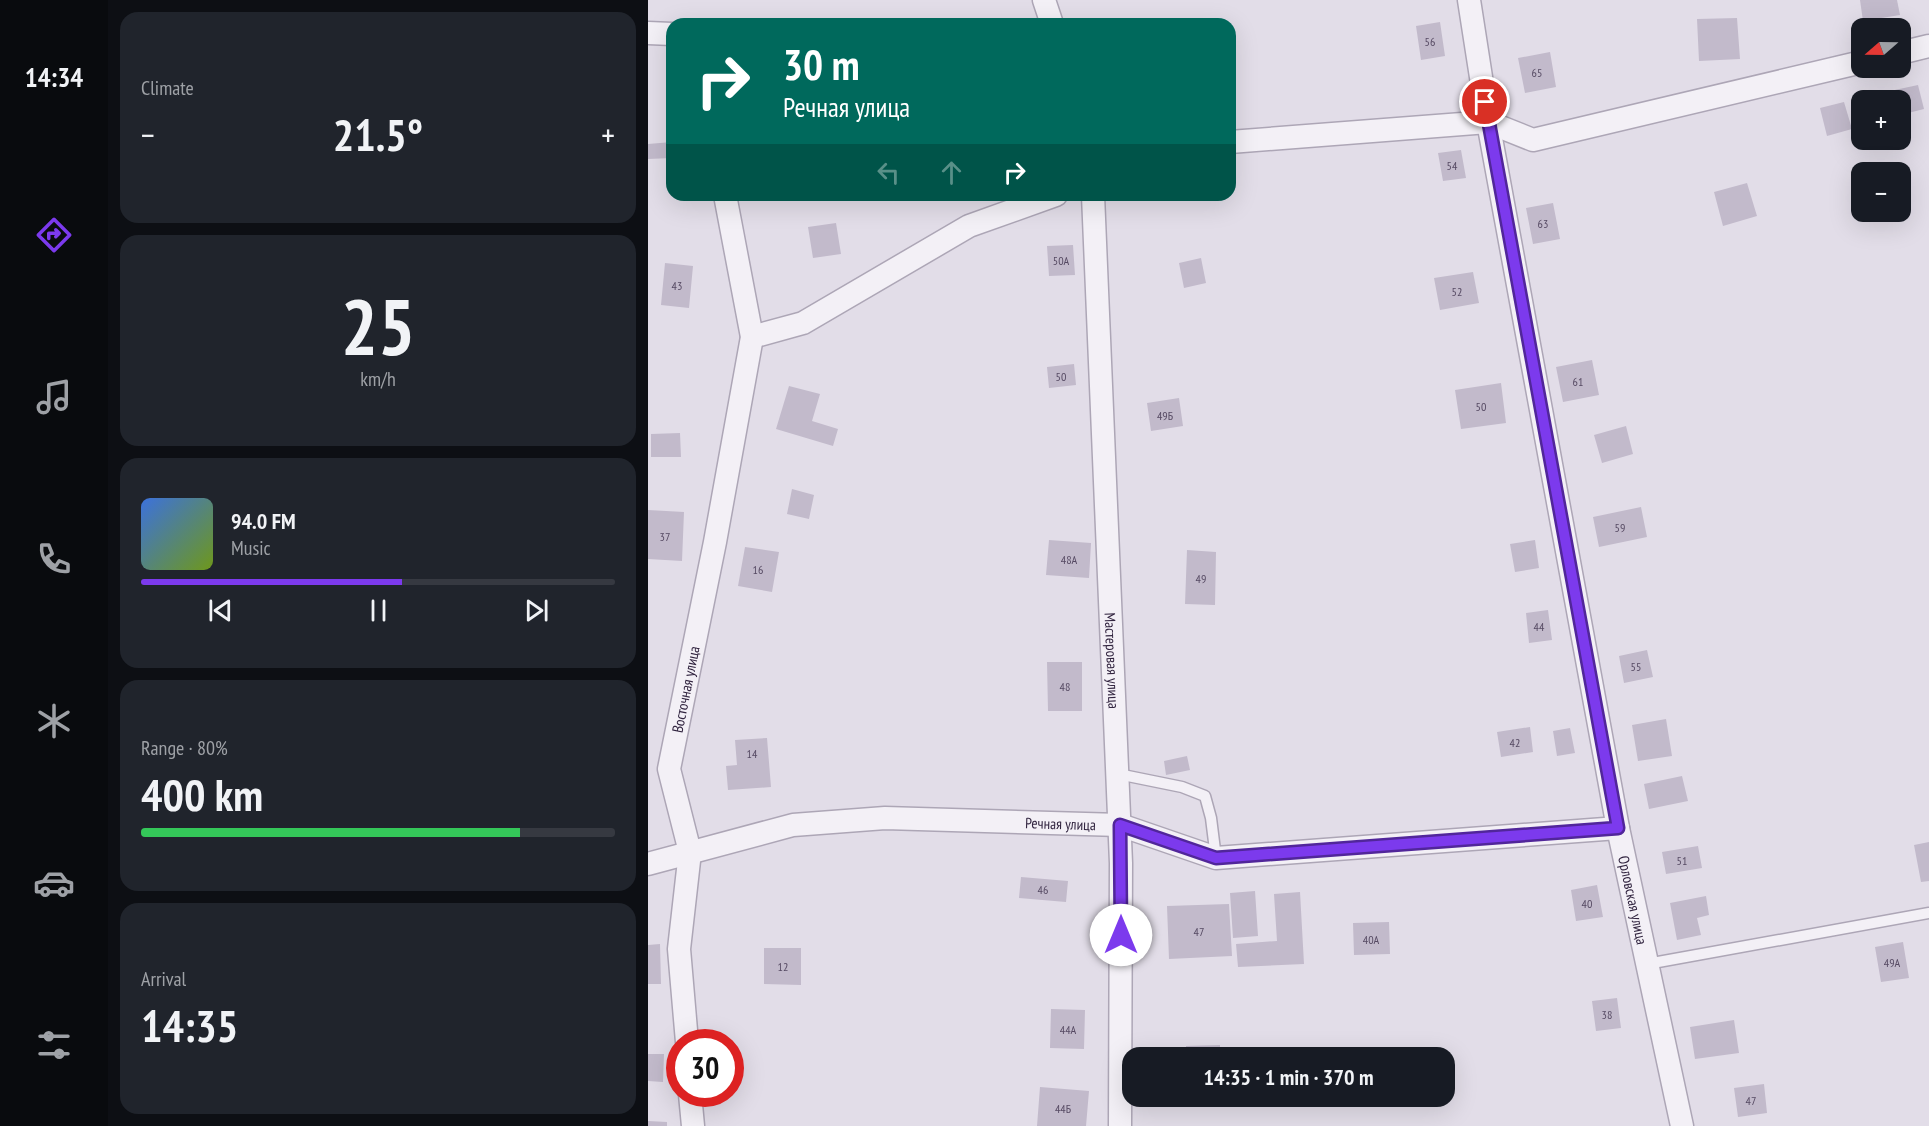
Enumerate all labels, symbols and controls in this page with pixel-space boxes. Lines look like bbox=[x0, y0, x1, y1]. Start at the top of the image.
north arrow bbox=[1851, 18, 1911, 78]
map controls bbox=[1851, 18, 1911, 222]
house number: 56 bbox=[1425, 34, 1435, 49]
text: 30 m bbox=[783, 37, 860, 92]
icon: right bbox=[684, 42, 762, 120]
text: 14:34 bbox=[25, 60, 83, 94]
house number: 65 bbox=[1532, 65, 1542, 80]
text: Climate bbox=[141, 75, 194, 101]
pin bbox=[1459, 76, 1510, 127]
icon: arrive bbox=[1468, 85, 1501, 118]
text: Речная улица bbox=[783, 90, 910, 124]
button: + bbox=[1851, 90, 1911, 150]
text: 21.5° bbox=[333, 105, 423, 163]
text: − bbox=[141, 113, 155, 156]
text: + bbox=[601, 113, 615, 156]
icon: left bbox=[872, 156, 905, 189]
icon: ahead bbox=[935, 156, 968, 189]
icon: right bbox=[998, 156, 1031, 189]
house number: 54 bbox=[1447, 158, 1458, 173]
button: − bbox=[1851, 162, 1911, 222]
icon: directions bbox=[33, 214, 75, 256]
house number: 63 bbox=[1538, 216, 1548, 231]
house number: 50А bbox=[1053, 253, 1070, 268]
text: 25 bbox=[341, 276, 415, 377]
house number: 43 bbox=[672, 278, 682, 293]
house number: 52 bbox=[1452, 284, 1462, 299]
text: km/h bbox=[360, 366, 396, 392]
house number: 50 bbox=[1056, 369, 1066, 384]
house number: 61 bbox=[1573, 374, 1583, 389]
icon: music bbox=[33, 376, 75, 418]
house number: 50 bbox=[1476, 399, 1486, 414]
house number: 49Б bbox=[1157, 408, 1173, 423]
text: 94.0 FM bbox=[231, 507, 296, 535]
house number: 59 bbox=[1615, 520, 1625, 535]
house number: 37 bbox=[660, 529, 670, 544]
text: Music bbox=[231, 535, 271, 561]
icon: phone bbox=[33, 538, 75, 580]
house number: 48А bbox=[1061, 552, 1078, 567]
house number: 16 bbox=[753, 562, 763, 577]
house number: 49 bbox=[1196, 571, 1206, 586]
icon: previous bbox=[204, 594, 237, 627]
icon: pause bbox=[362, 594, 395, 627]
icon: next bbox=[520, 594, 553, 627]
street label: Мастеровая улица bbox=[1101, 612, 1124, 709]
house number: 44 bbox=[1534, 619, 1545, 634]
street label: Восточная улица bbox=[667, 644, 703, 734]
house number: 55 bbox=[1631, 659, 1641, 674]
house number: 48 bbox=[1060, 679, 1070, 694]
icon: climate bbox=[33, 700, 75, 742]
text: Range · 80% bbox=[141, 735, 228, 761]
house number: 42 bbox=[1510, 735, 1520, 750]
house number: 14 bbox=[747, 746, 758, 761]
text: 400 km bbox=[141, 765, 263, 823]
street label: Речная улица bbox=[1025, 813, 1096, 834]
house number: 51 bbox=[1677, 853, 1687, 868]
street label: Орловская улица bbox=[1615, 854, 1652, 946]
icon: car bbox=[33, 862, 75, 904]
house number: 46 bbox=[1038, 882, 1048, 897]
house number: 40 bbox=[1582, 896, 1592, 911]
position arrow bbox=[1089, 903, 1153, 967]
house number: 47 bbox=[1194, 924, 1204, 939]
house number: 40А bbox=[1363, 932, 1380, 947]
house number: 49А bbox=[1884, 955, 1901, 970]
house number: 12 bbox=[778, 959, 788, 974]
text: Arrival bbox=[141, 966, 186, 992]
text: 14:35 bbox=[141, 996, 238, 1054]
house number: 38 bbox=[1602, 1007, 1612, 1022]
house number: 44А bbox=[1060, 1022, 1077, 1037]
icon: filters bbox=[33, 1024, 75, 1066]
speed limit sign: 30 bbox=[666, 1029, 744, 1107]
text: 14:35 · 1 min · 370 m bbox=[1203, 1063, 1374, 1091]
house number: 47 bbox=[1746, 1093, 1756, 1108]
house number: 44Б bbox=[1055, 1101, 1071, 1116]

